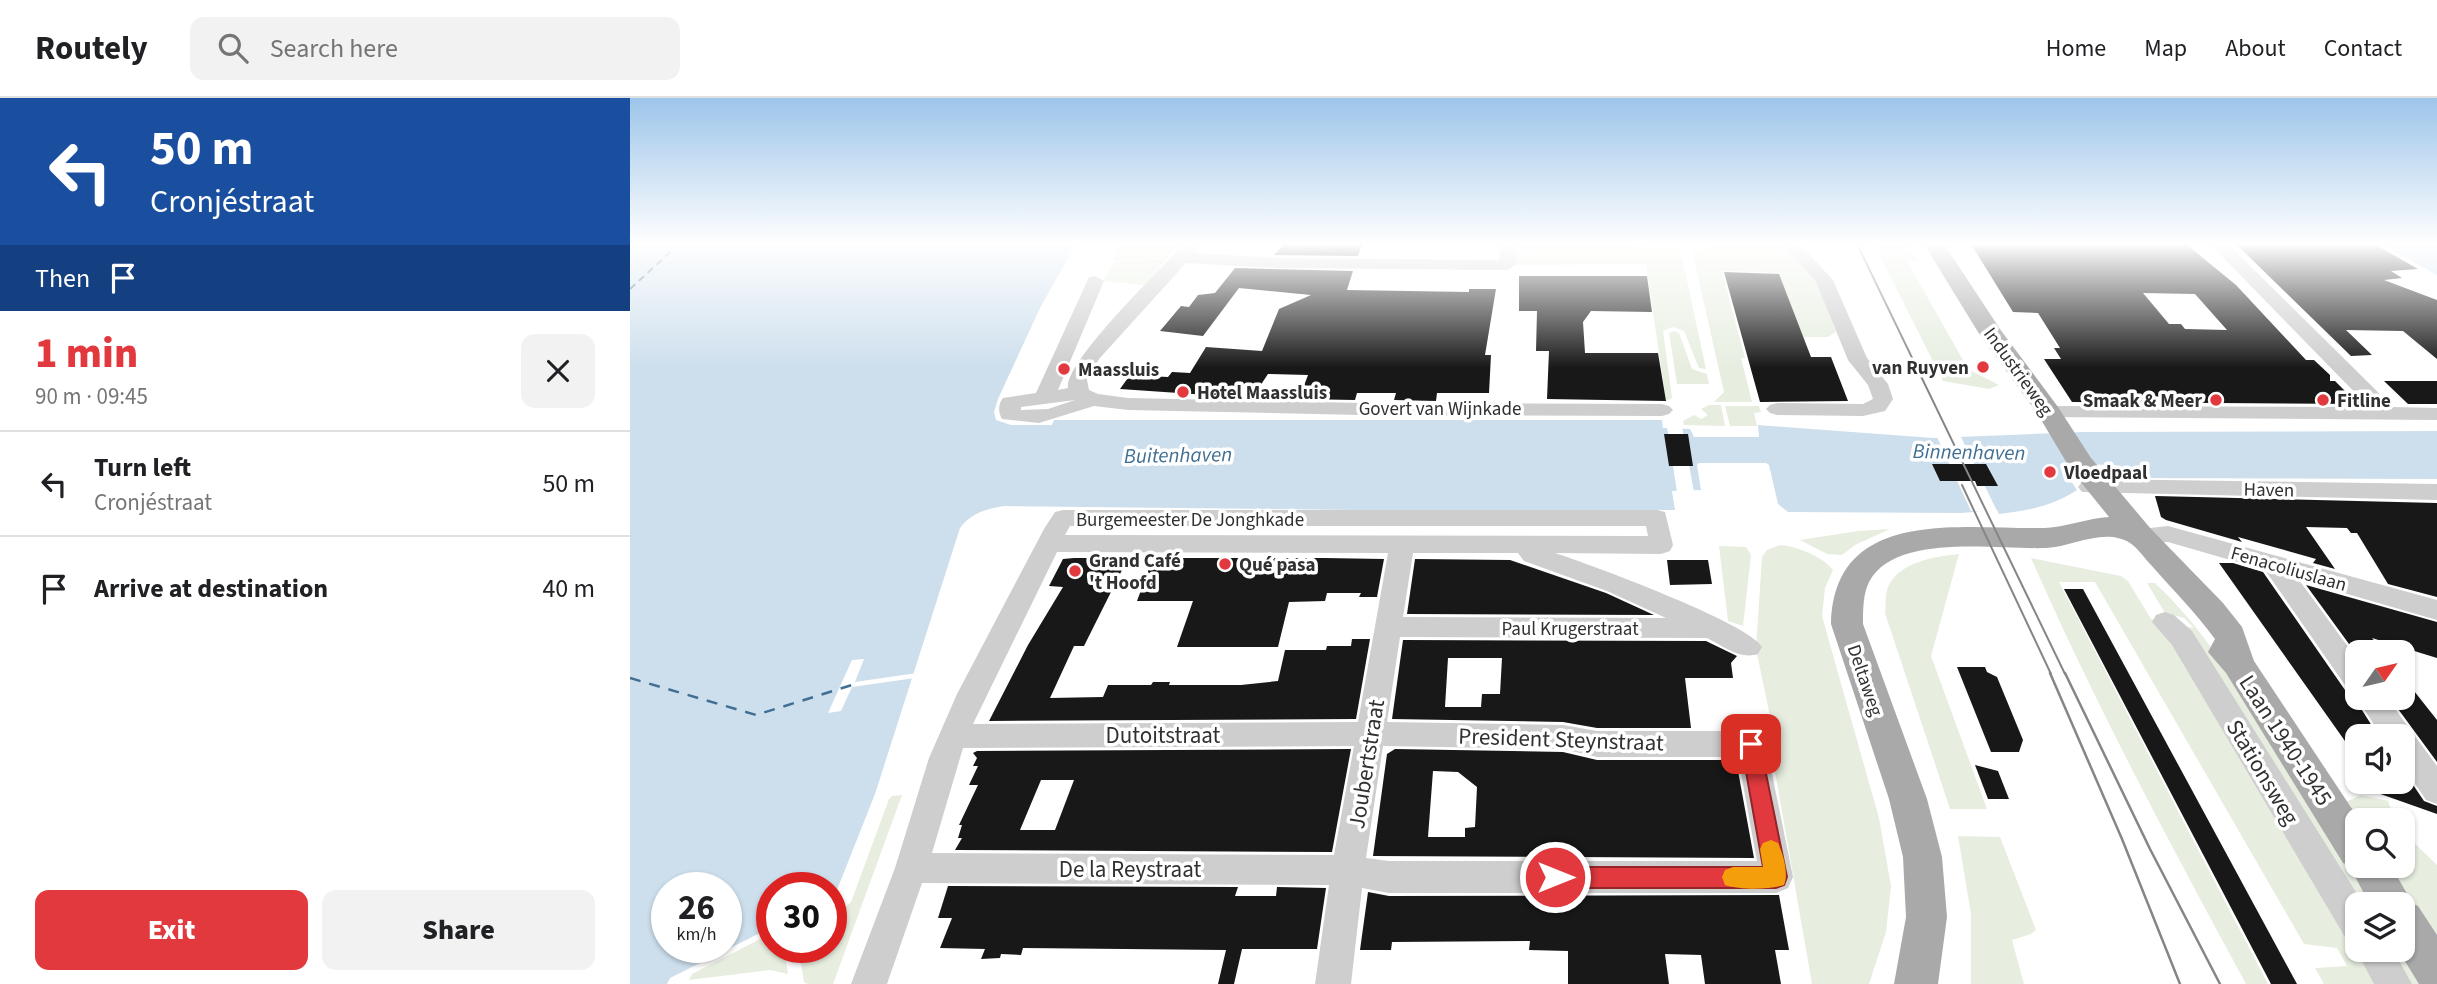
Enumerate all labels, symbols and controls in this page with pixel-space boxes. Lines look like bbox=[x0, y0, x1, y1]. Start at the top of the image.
search box bbox=[190, 17, 680, 80]
text: Routely bbox=[35, 25, 148, 72]
icon: search bbox=[214, 29, 252, 67]
text: Search here bbox=[270, 30, 398, 67]
text: Home bbox=[2046, 31, 2106, 66]
text: Map bbox=[2144, 31, 2187, 66]
text: About bbox=[2225, 31, 2286, 66]
text: Contact bbox=[2324, 31, 2402, 66]
text: 50 m bbox=[150, 114, 254, 184]
icon: left bbox=[35, 126, 126, 217]
text: Cronjéstraat bbox=[150, 179, 314, 225]
icon: arrive bbox=[104, 259, 142, 297]
text: Then bbox=[35, 260, 90, 297]
street label: Industrieweg bbox=[1976, 322, 2059, 422]
text: 1 min bbox=[35, 324, 138, 384]
button: close bbox=[521, 334, 595, 408]
place label: van Ruyven bbox=[1872, 355, 1969, 382]
place label: Maassluis bbox=[1078, 357, 1159, 384]
marker: van Ruyven bbox=[1975, 359, 1991, 375]
marker: Maassluis bbox=[1056, 361, 1072, 377]
text: 90 m · 09:45 bbox=[35, 380, 148, 413]
place label: Hotel Maassluis bbox=[1197, 380, 1327, 407]
marker: Hotel Maassluis bbox=[1175, 384, 1191, 400]
place label: Smaak & Meer bbox=[2083, 388, 2202, 415]
place label: Fitline bbox=[2337, 388, 2391, 415]
marker: Smaak & Meer bbox=[2208, 392, 2224, 408]
marker: Fitline bbox=[2315, 392, 2331, 408]
street label: Govert van Wijnkade bbox=[1359, 396, 1521, 423]
water label: Binnenhaven bbox=[1912, 436, 2026, 468]
water label: Buitenhaven bbox=[1124, 439, 1232, 471]
text: Turn left bbox=[94, 449, 191, 486]
place label: Vloedpaal bbox=[2063, 460, 2148, 487]
marker: Vloedpaal bbox=[2042, 464, 2058, 480]
icon: left bbox=[35, 465, 73, 503]
text: 50 m bbox=[542, 465, 595, 502]
street label: Haven bbox=[2243, 477, 2295, 504]
text: Cronjéstraat bbox=[94, 486, 212, 519]
street label: Burgemeester De Jonghkade bbox=[1076, 507, 1304, 534]
street label: Fenacoliuslaan bbox=[2228, 540, 2350, 599]
place label: Grand Café 't Hoofd bbox=[1089, 548, 1181, 597]
place label: Qué pasa bbox=[1239, 552, 1316, 579]
marker: Qué pasa bbox=[1217, 556, 1233, 572]
marker: Grand Café 't Hoofd bbox=[1067, 563, 1083, 579]
icon: arrive bbox=[35, 570, 73, 608]
text: Arrive at destination bbox=[94, 570, 328, 607]
text: 40 m bbox=[542, 570, 595, 607]
street label: Paul Krugerstraat bbox=[1501, 616, 1639, 643]
north arrow bbox=[2345, 640, 2415, 710]
map controls bbox=[2345, 640, 2415, 962]
street label: Deltaweg bbox=[1840, 641, 1890, 720]
street label: Laan 1940-1945 bbox=[2231, 668, 2340, 812]
street label: Joubertstraat bbox=[1340, 697, 1393, 831]
street label: Stationsweg bbox=[2218, 713, 2307, 832]
pin bbox=[1721, 714, 1781, 774]
street label: Dutoitstraat bbox=[1106, 719, 1221, 752]
street label: President Steynstraat bbox=[1458, 719, 1665, 760]
button: sound bbox=[2345, 724, 2415, 794]
icon: arrive bbox=[1732, 725, 1770, 763]
button: search bbox=[2345, 808, 2415, 878]
position arrow bbox=[1518, 840, 1592, 914]
street label: De la Reystraat bbox=[1059, 853, 1201, 886]
speed limit sign: 30 bbox=[756, 872, 847, 963]
text: 26 bbox=[678, 883, 715, 933]
button: Exit bbox=[35, 890, 308, 970]
button: Share bbox=[322, 890, 595, 970]
button: layers bbox=[2345, 892, 2415, 962]
text: km/h bbox=[677, 922, 716, 947]

